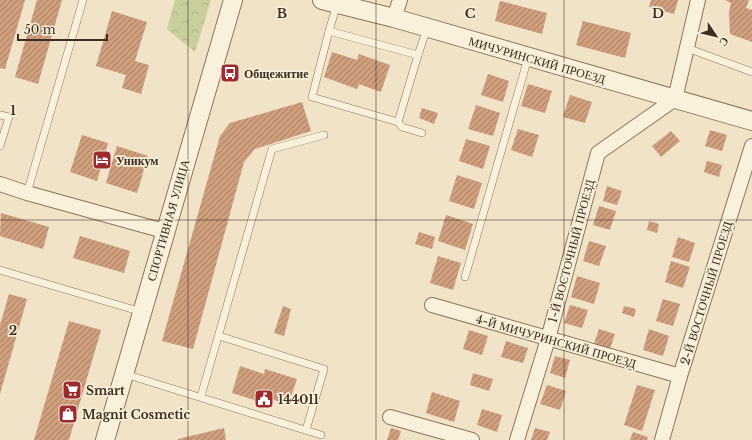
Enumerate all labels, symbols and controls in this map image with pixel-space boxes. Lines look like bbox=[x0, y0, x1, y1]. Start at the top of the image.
text: B bbox=[277, 5, 287, 22]
text: C bbox=[465, 5, 476, 22]
text: D bbox=[652, 5, 664, 22]
scale bar bbox=[18, 16, 107, 42]
north arrow bbox=[696, 16, 736, 56]
text: 50 m bbox=[24, 22, 56, 37]
street label: МИЧУРИНСКИЙ ПРОЕЗД bbox=[467, 33, 607, 87]
text: С bbox=[716, 34, 732, 49]
bus stop icon: Общежитие bbox=[219, 62, 241, 84]
place label: Общежитие bbox=[244, 66, 309, 81]
text: 1 bbox=[10, 102, 16, 119]
hotel icon: Уникум bbox=[91, 149, 113, 171]
place label: Уникум bbox=[116, 153, 158, 168]
street label: СПОРТИВНАЯ УЛИЦА bbox=[143, 157, 193, 283]
street label: 1-Й ВОСТОЧНЫЙ ПРОЕЗД bbox=[545, 178, 597, 324]
street label: 2-Й ВОСТОЧНЫЙ ПРОЕЗД bbox=[677, 219, 735, 367]
street label: 4-Й МИЧУРИНСКИЙ ПРОЕЗД bbox=[474, 311, 638, 371]
text: 2 bbox=[9, 322, 17, 339]
supermarket icon: Smart bbox=[61, 379, 83, 401]
place label: Smart bbox=[86, 383, 125, 398]
public building icon: 144011 bbox=[253, 388, 275, 410]
place label: 144011 bbox=[278, 392, 319, 407]
shop icon: Magnit Cosmetic bbox=[57, 403, 79, 425]
place label: Magnit Cosmetic bbox=[82, 407, 190, 422]

